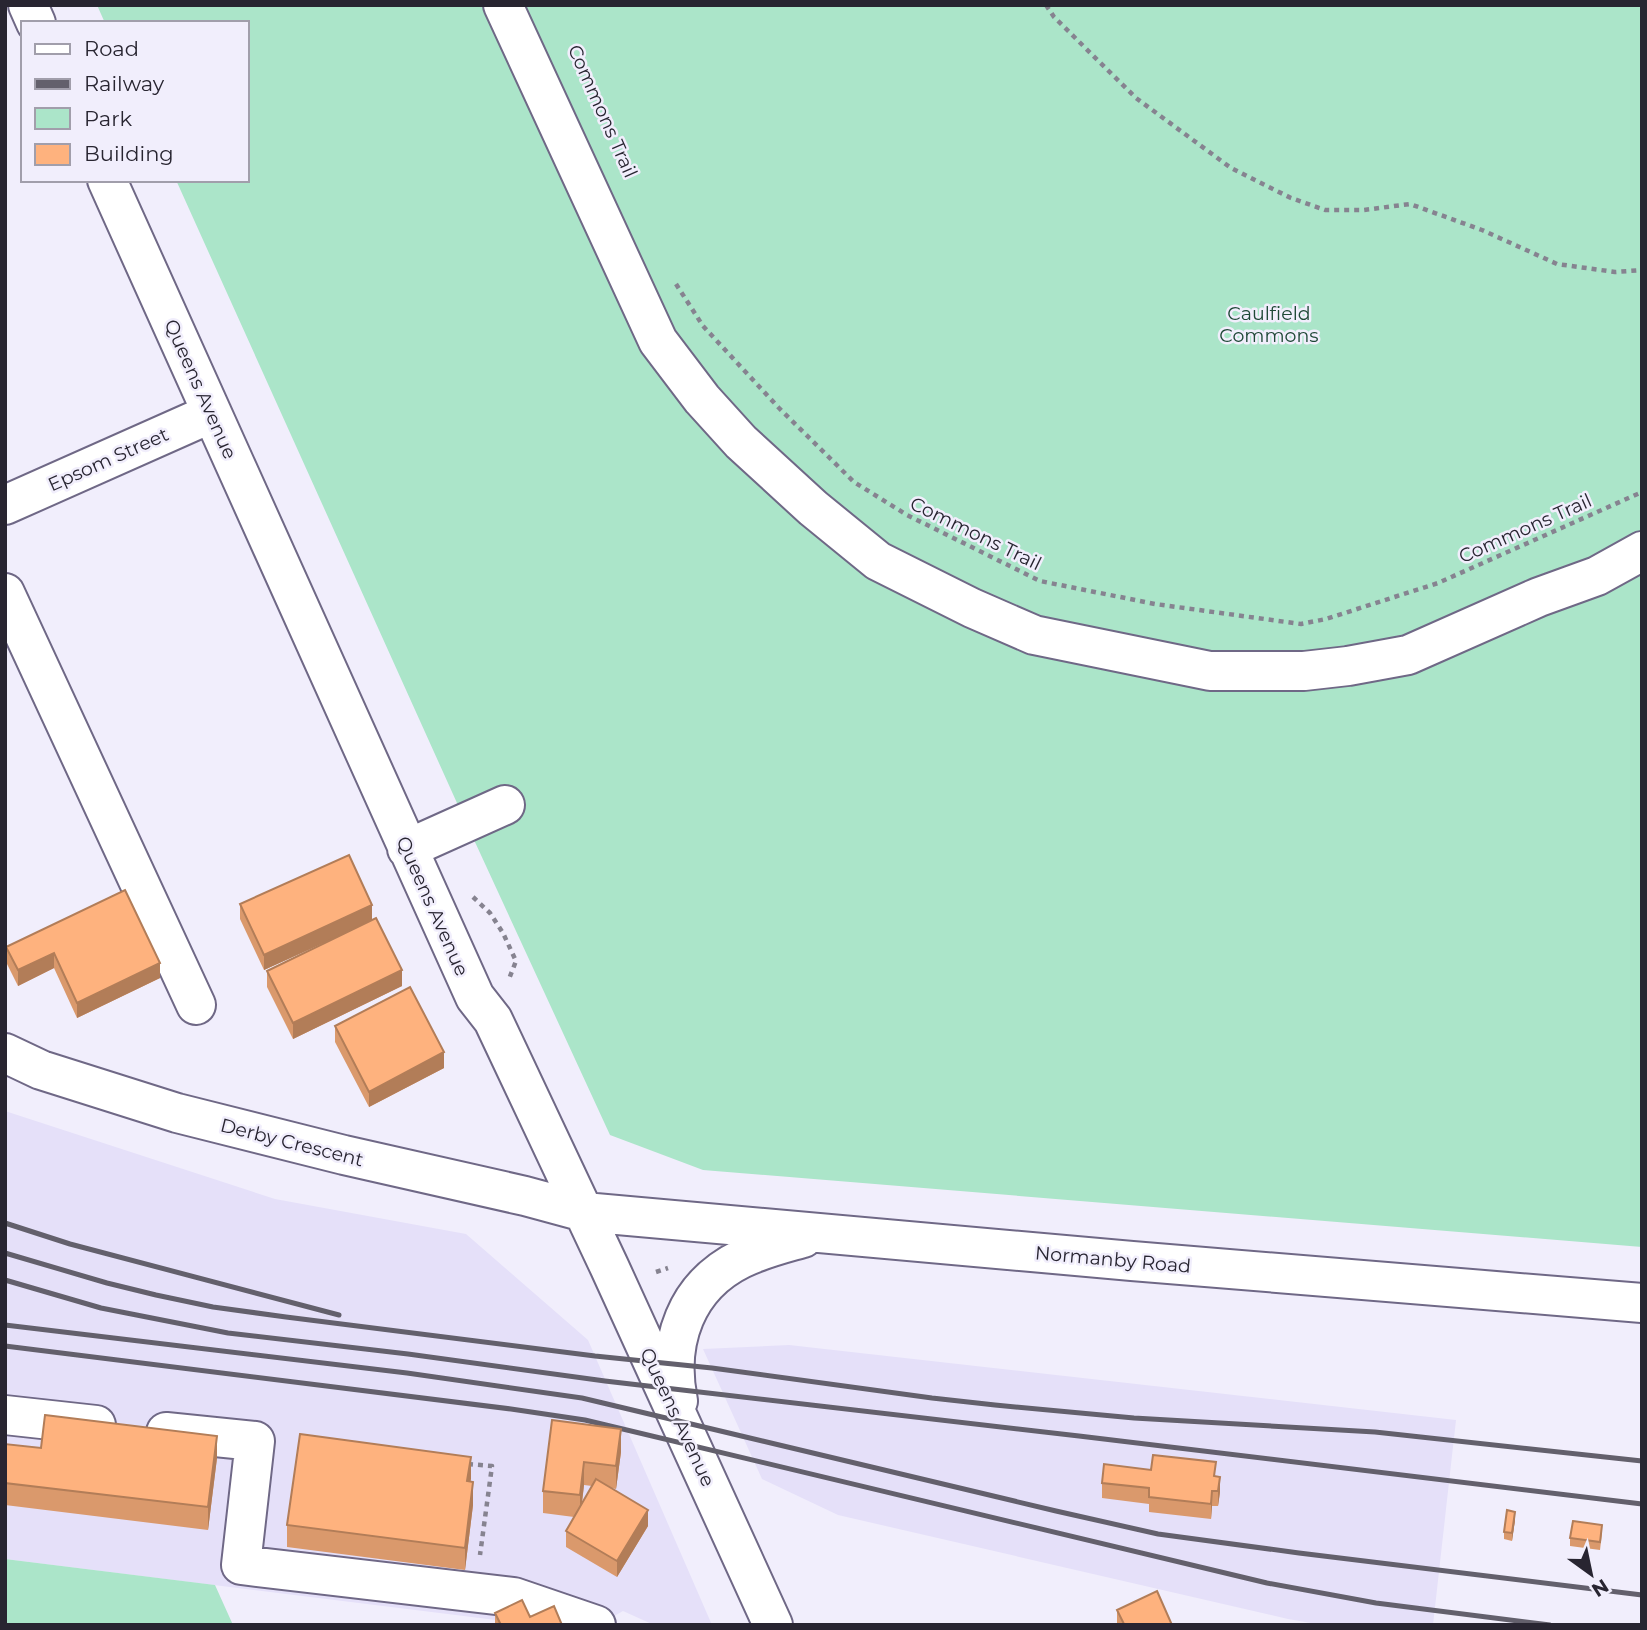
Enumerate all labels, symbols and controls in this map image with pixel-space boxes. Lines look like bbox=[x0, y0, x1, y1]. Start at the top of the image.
legend bbox=[21, 21, 248, 182]
text: Road bbox=[84, 36, 139, 61]
street label: Commons Trail bbox=[563, 41, 642, 181]
text: Railway bbox=[84, 71, 165, 96]
text: Park bbox=[84, 106, 132, 131]
text: Building bbox=[84, 141, 174, 166]
park label: Caulfield Commons bbox=[1219, 302, 1319, 347]
street label: Queens Avenue bbox=[159, 316, 242, 463]
street label: Epsom Street bbox=[44, 423, 172, 496]
street label: Commons Trail bbox=[1455, 489, 1595, 568]
street label: Commons Trail bbox=[906, 492, 1045, 575]
street label: Queens Avenue bbox=[391, 833, 474, 980]
street label: Derby Crescent bbox=[218, 1114, 366, 1171]
street label: Normanby Road bbox=[1034, 1241, 1192, 1278]
street label: Queens Avenue bbox=[635, 1344, 720, 1490]
north arrow bbox=[1556, 1539, 1626, 1609]
text: N bbox=[1587, 1574, 1613, 1602]

